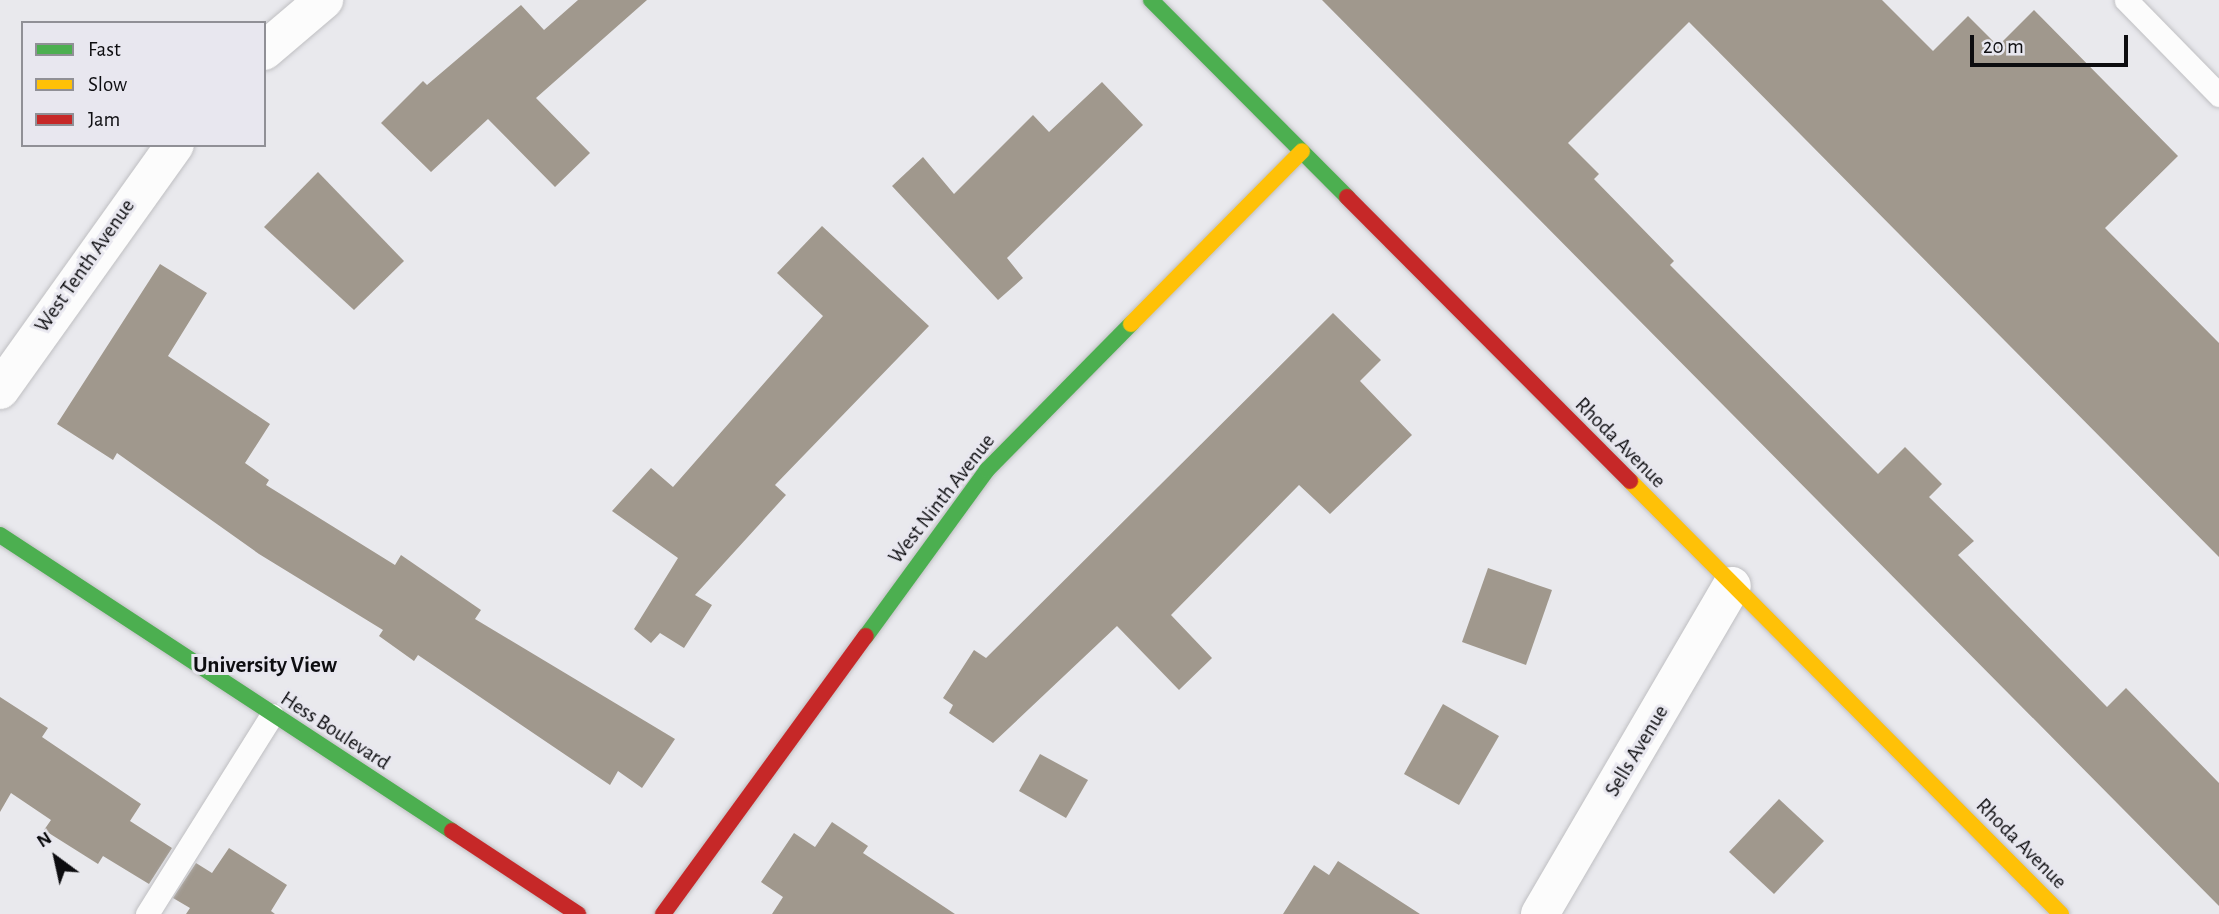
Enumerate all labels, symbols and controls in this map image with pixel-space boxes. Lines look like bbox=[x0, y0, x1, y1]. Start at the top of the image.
legend bbox=[21, 21, 266, 147]
scale bar bbox=[1974, 21, 2132, 65]
text: 20 m bbox=[1983, 36, 2024, 57]
text: Fast bbox=[88, 39, 121, 60]
text: Slow bbox=[88, 74, 127, 95]
text: Jam bbox=[88, 109, 120, 130]
street label: West Tenth Avenue bbox=[30, 194, 140, 338]
street label: Rhoda Avenue bbox=[1569, 392, 1671, 494]
street label: West Ninth Avenue bbox=[883, 429, 1001, 569]
district label: University View bbox=[193, 652, 337, 680]
street label: Hess Boulevard bbox=[276, 686, 394, 776]
street label: Sells Avenue bbox=[1600, 701, 1674, 801]
street label: Rhoda Avenue bbox=[1970, 793, 2072, 895]
north arrow bbox=[21, 823, 91, 893]
text: N bbox=[34, 828, 55, 852]

